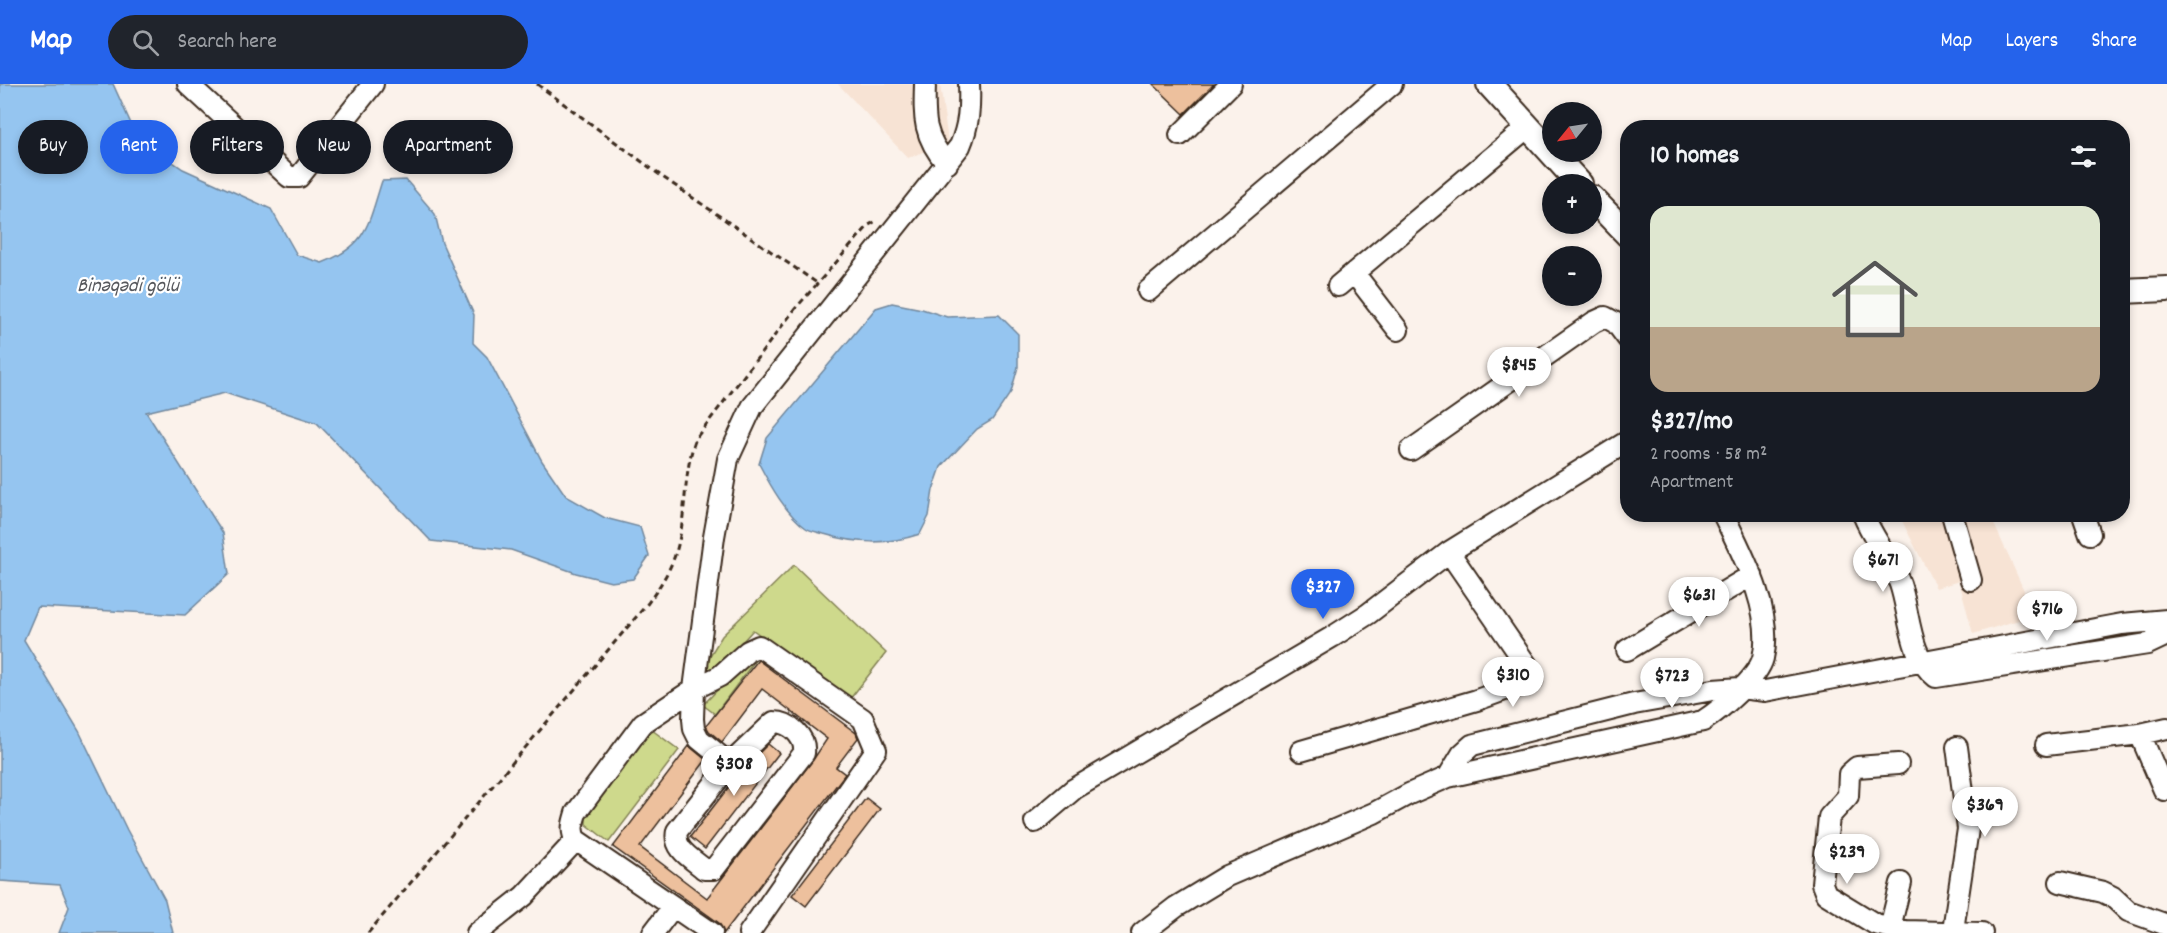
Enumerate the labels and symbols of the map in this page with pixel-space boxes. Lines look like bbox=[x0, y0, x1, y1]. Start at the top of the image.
north arrow bbox=[1542, 102, 1602, 162]
water label: Binəqədi gölü bbox=[77, 272, 181, 302]
pin: $845 bbox=[1483, 347, 1555, 398]
pin: $671 bbox=[1847, 542, 1919, 593]
pin: $327 bbox=[1287, 569, 1359, 620]
pin: $631 bbox=[1663, 577, 1735, 628]
pin: $716 bbox=[2011, 591, 2083, 642]
pin: $310 bbox=[1477, 657, 1549, 708]
pin: $723 bbox=[1636, 658, 1708, 709]
pin: $308 bbox=[698, 746, 770, 797]
pin: $369 bbox=[1949, 787, 2021, 838]
pin: $239 bbox=[1811, 834, 1883, 885]

